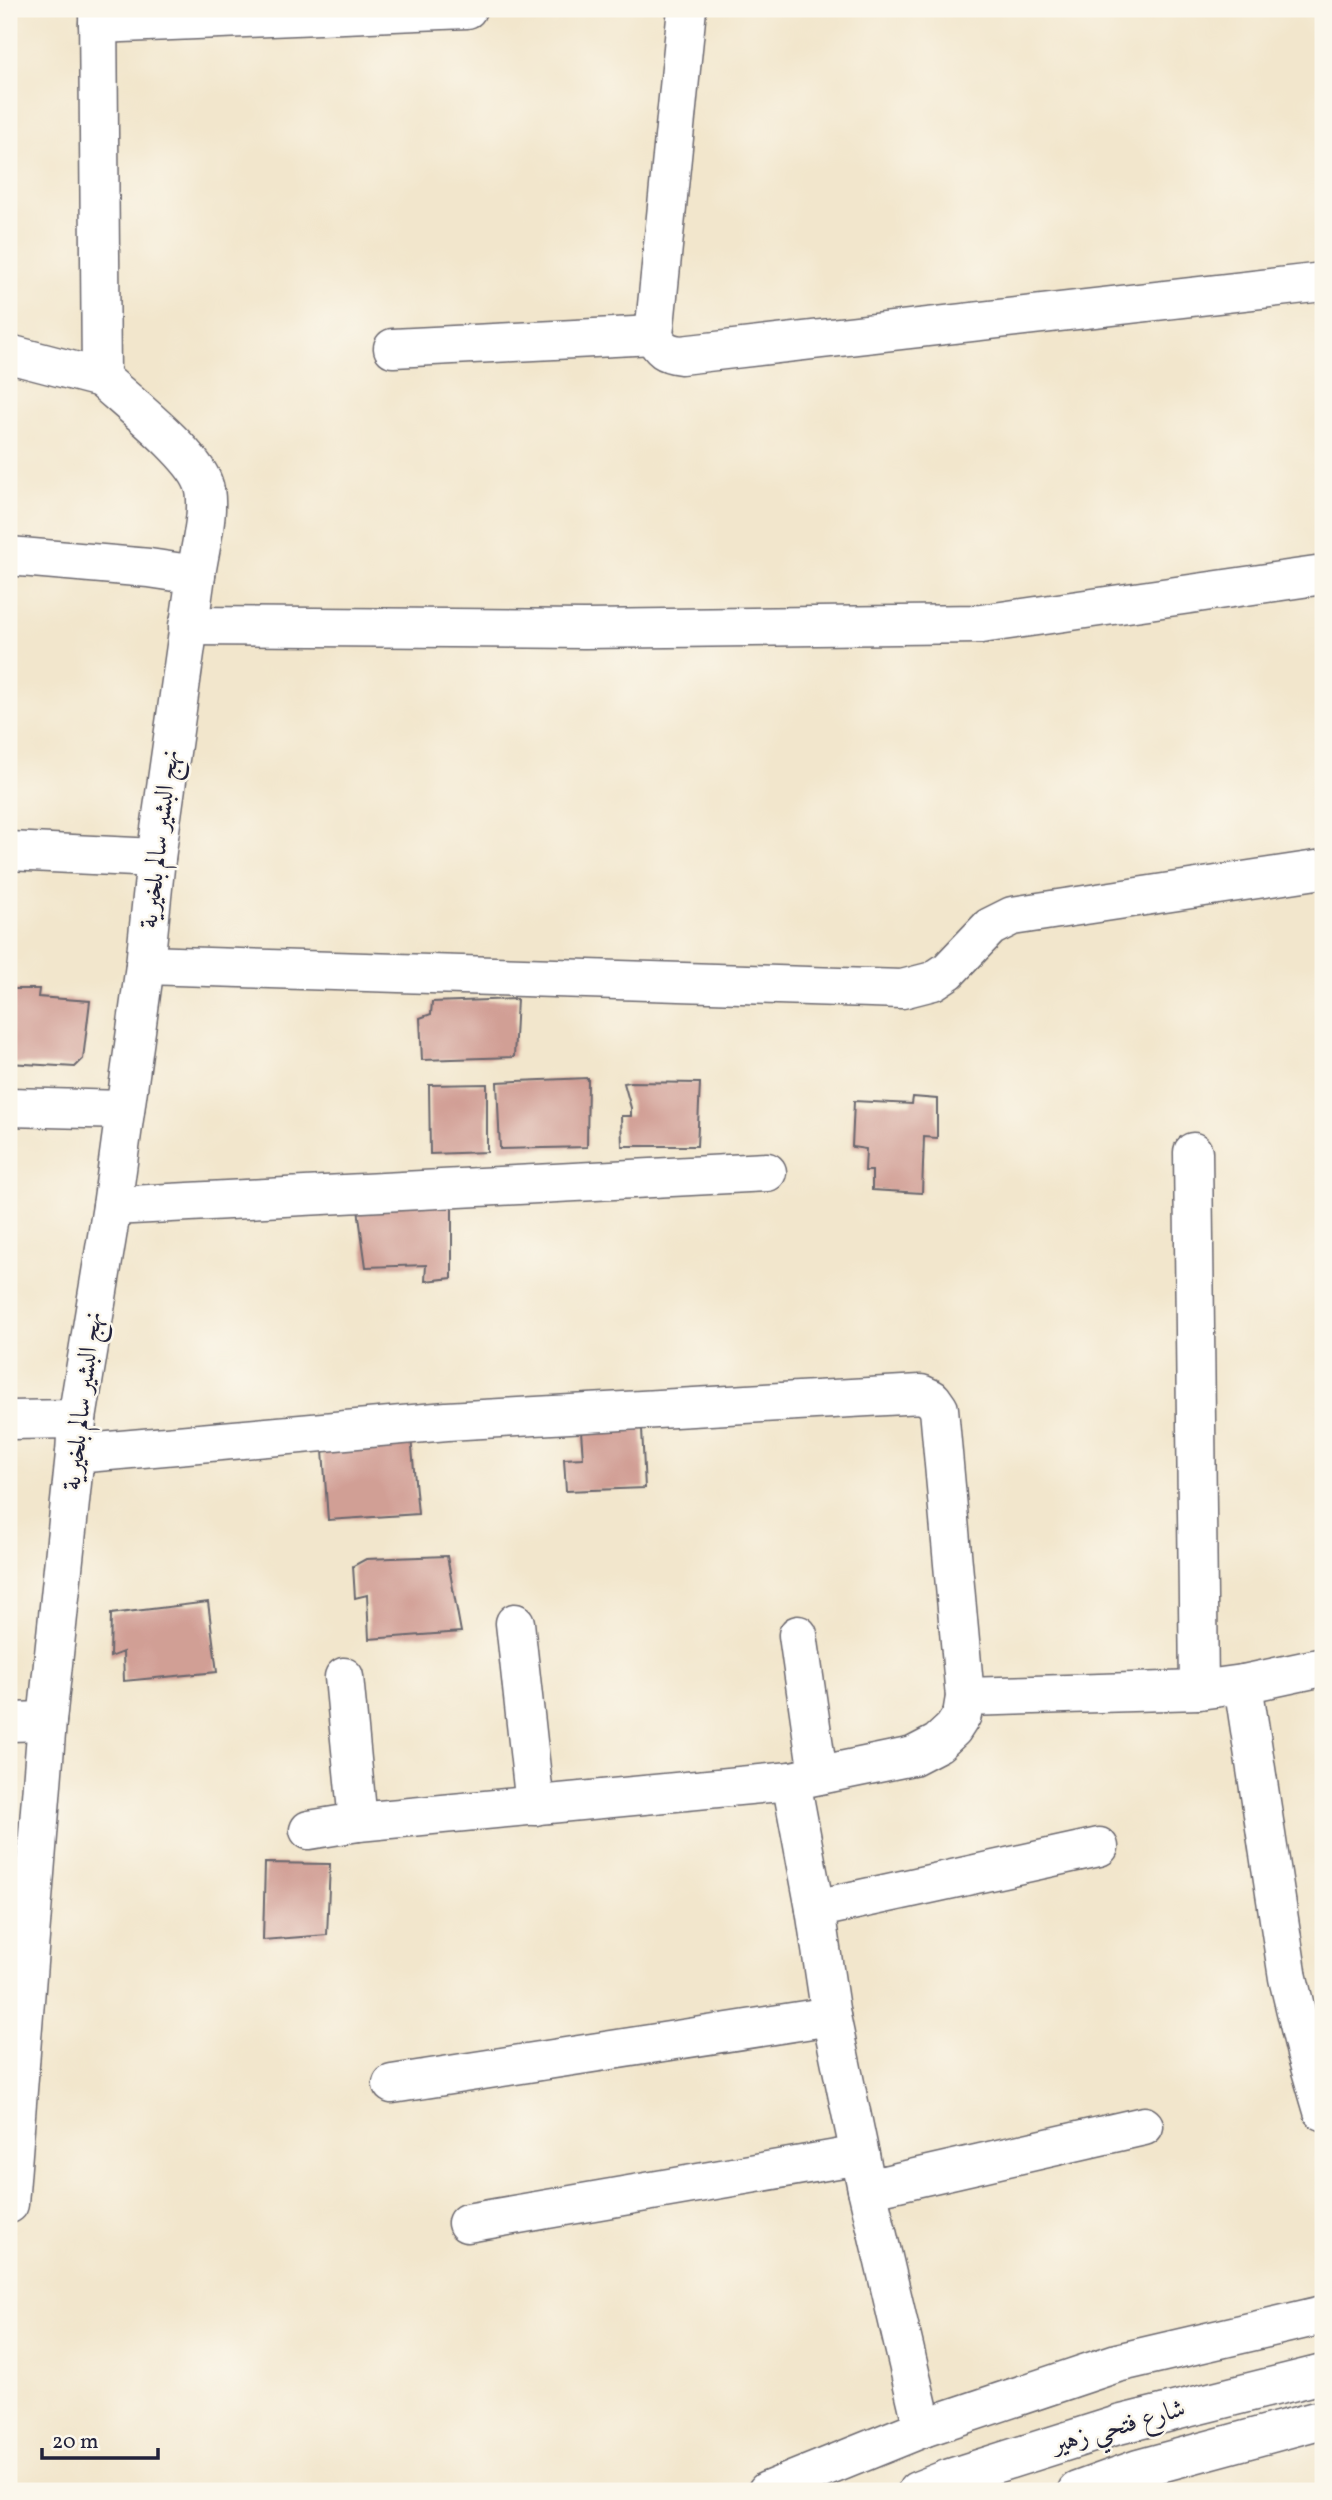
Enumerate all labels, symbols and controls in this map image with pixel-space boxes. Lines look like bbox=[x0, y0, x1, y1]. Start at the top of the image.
street label: نهج البشير سالم بلخيرية bbox=[131, 747, 193, 931]
street label: نهج البشير سالم بلخيرية bbox=[54, 1309, 116, 1493]
street label: شارع فتحي زهير bbox=[1045, 2391, 1191, 2469]
scale bar bbox=[42, 2416, 158, 2460]
text: 20 m bbox=[52, 2428, 98, 2457]

